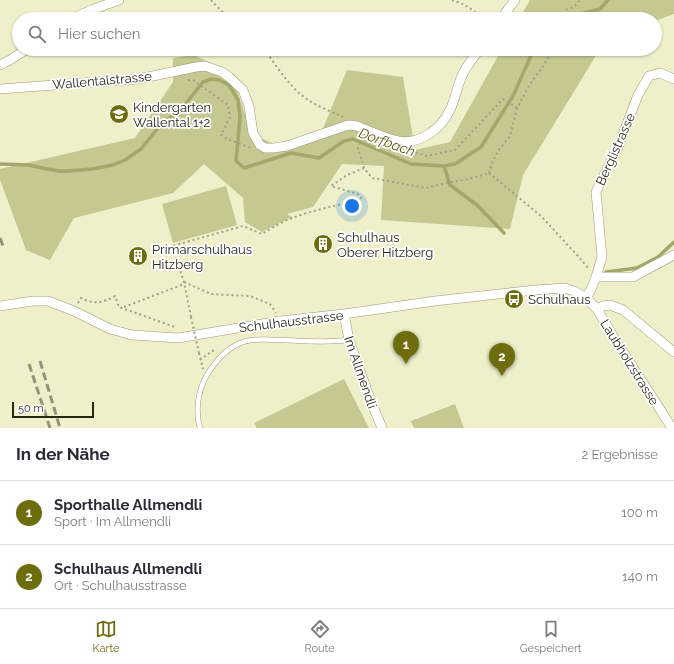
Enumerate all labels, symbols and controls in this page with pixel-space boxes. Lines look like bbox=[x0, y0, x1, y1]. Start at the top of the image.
search box bbox=[12, 12, 662, 56]
icon: search bbox=[26, 23, 48, 45]
text: Hier suchen bbox=[58, 25, 141, 43]
street label: Wallentalstrasse bbox=[52, 69, 153, 92]
place label: Kindergarten Wallental 1+2 bbox=[133, 100, 211, 130]
school or university icon: Kindergarten Wallental 1+2 bbox=[108, 103, 130, 125]
street label: Berglistrasse bbox=[593, 110, 638, 188]
water label: Dorfbach bbox=[357, 124, 418, 160]
your location bbox=[342, 196, 362, 216]
place label: Schulhaus Oberer Hitzberg bbox=[337, 230, 433, 260]
building icon: Schulhaus Oberer Hitzberg bbox=[312, 233, 334, 255]
place label: Primarschulhaus Hitzberg bbox=[152, 242, 252, 272]
building icon: Primarschulhaus Hitzberg bbox=[127, 245, 149, 267]
bus stop icon: Schulhaus bbox=[503, 288, 525, 310]
place label: Schulhaus bbox=[528, 292, 591, 307]
street label: Schulhausstrasse bbox=[238, 308, 344, 335]
street label: Laubholzstrasse bbox=[597, 317, 662, 408]
pin: 1 bbox=[393, 331, 419, 364]
street label: Im Allmendli bbox=[341, 334, 380, 410]
pin: 2 bbox=[489, 343, 515, 376]
scale bar bbox=[12, 400, 94, 419]
text: 50 m bbox=[18, 402, 44, 415]
text: In der Nähe bbox=[16, 444, 110, 464]
text: 2 Ergebnisse bbox=[581, 447, 658, 462]
text: Sporthalle Allmendli bbox=[54, 496, 202, 514]
text: 1 bbox=[26, 505, 32, 520]
text: 100 m bbox=[621, 505, 658, 520]
text: Sport · Im Allmendli bbox=[54, 514, 171, 529]
text: Schulhaus Allmendli bbox=[54, 560, 202, 578]
text: 2 bbox=[25, 569, 33, 584]
text: 140 m bbox=[622, 569, 658, 584]
text: Ort · Schulhausstrasse bbox=[54, 578, 187, 593]
tab: Karte bbox=[93, 618, 120, 655]
tab: Route bbox=[305, 618, 335, 655]
tab: Gespeichert bbox=[520, 618, 581, 655]

